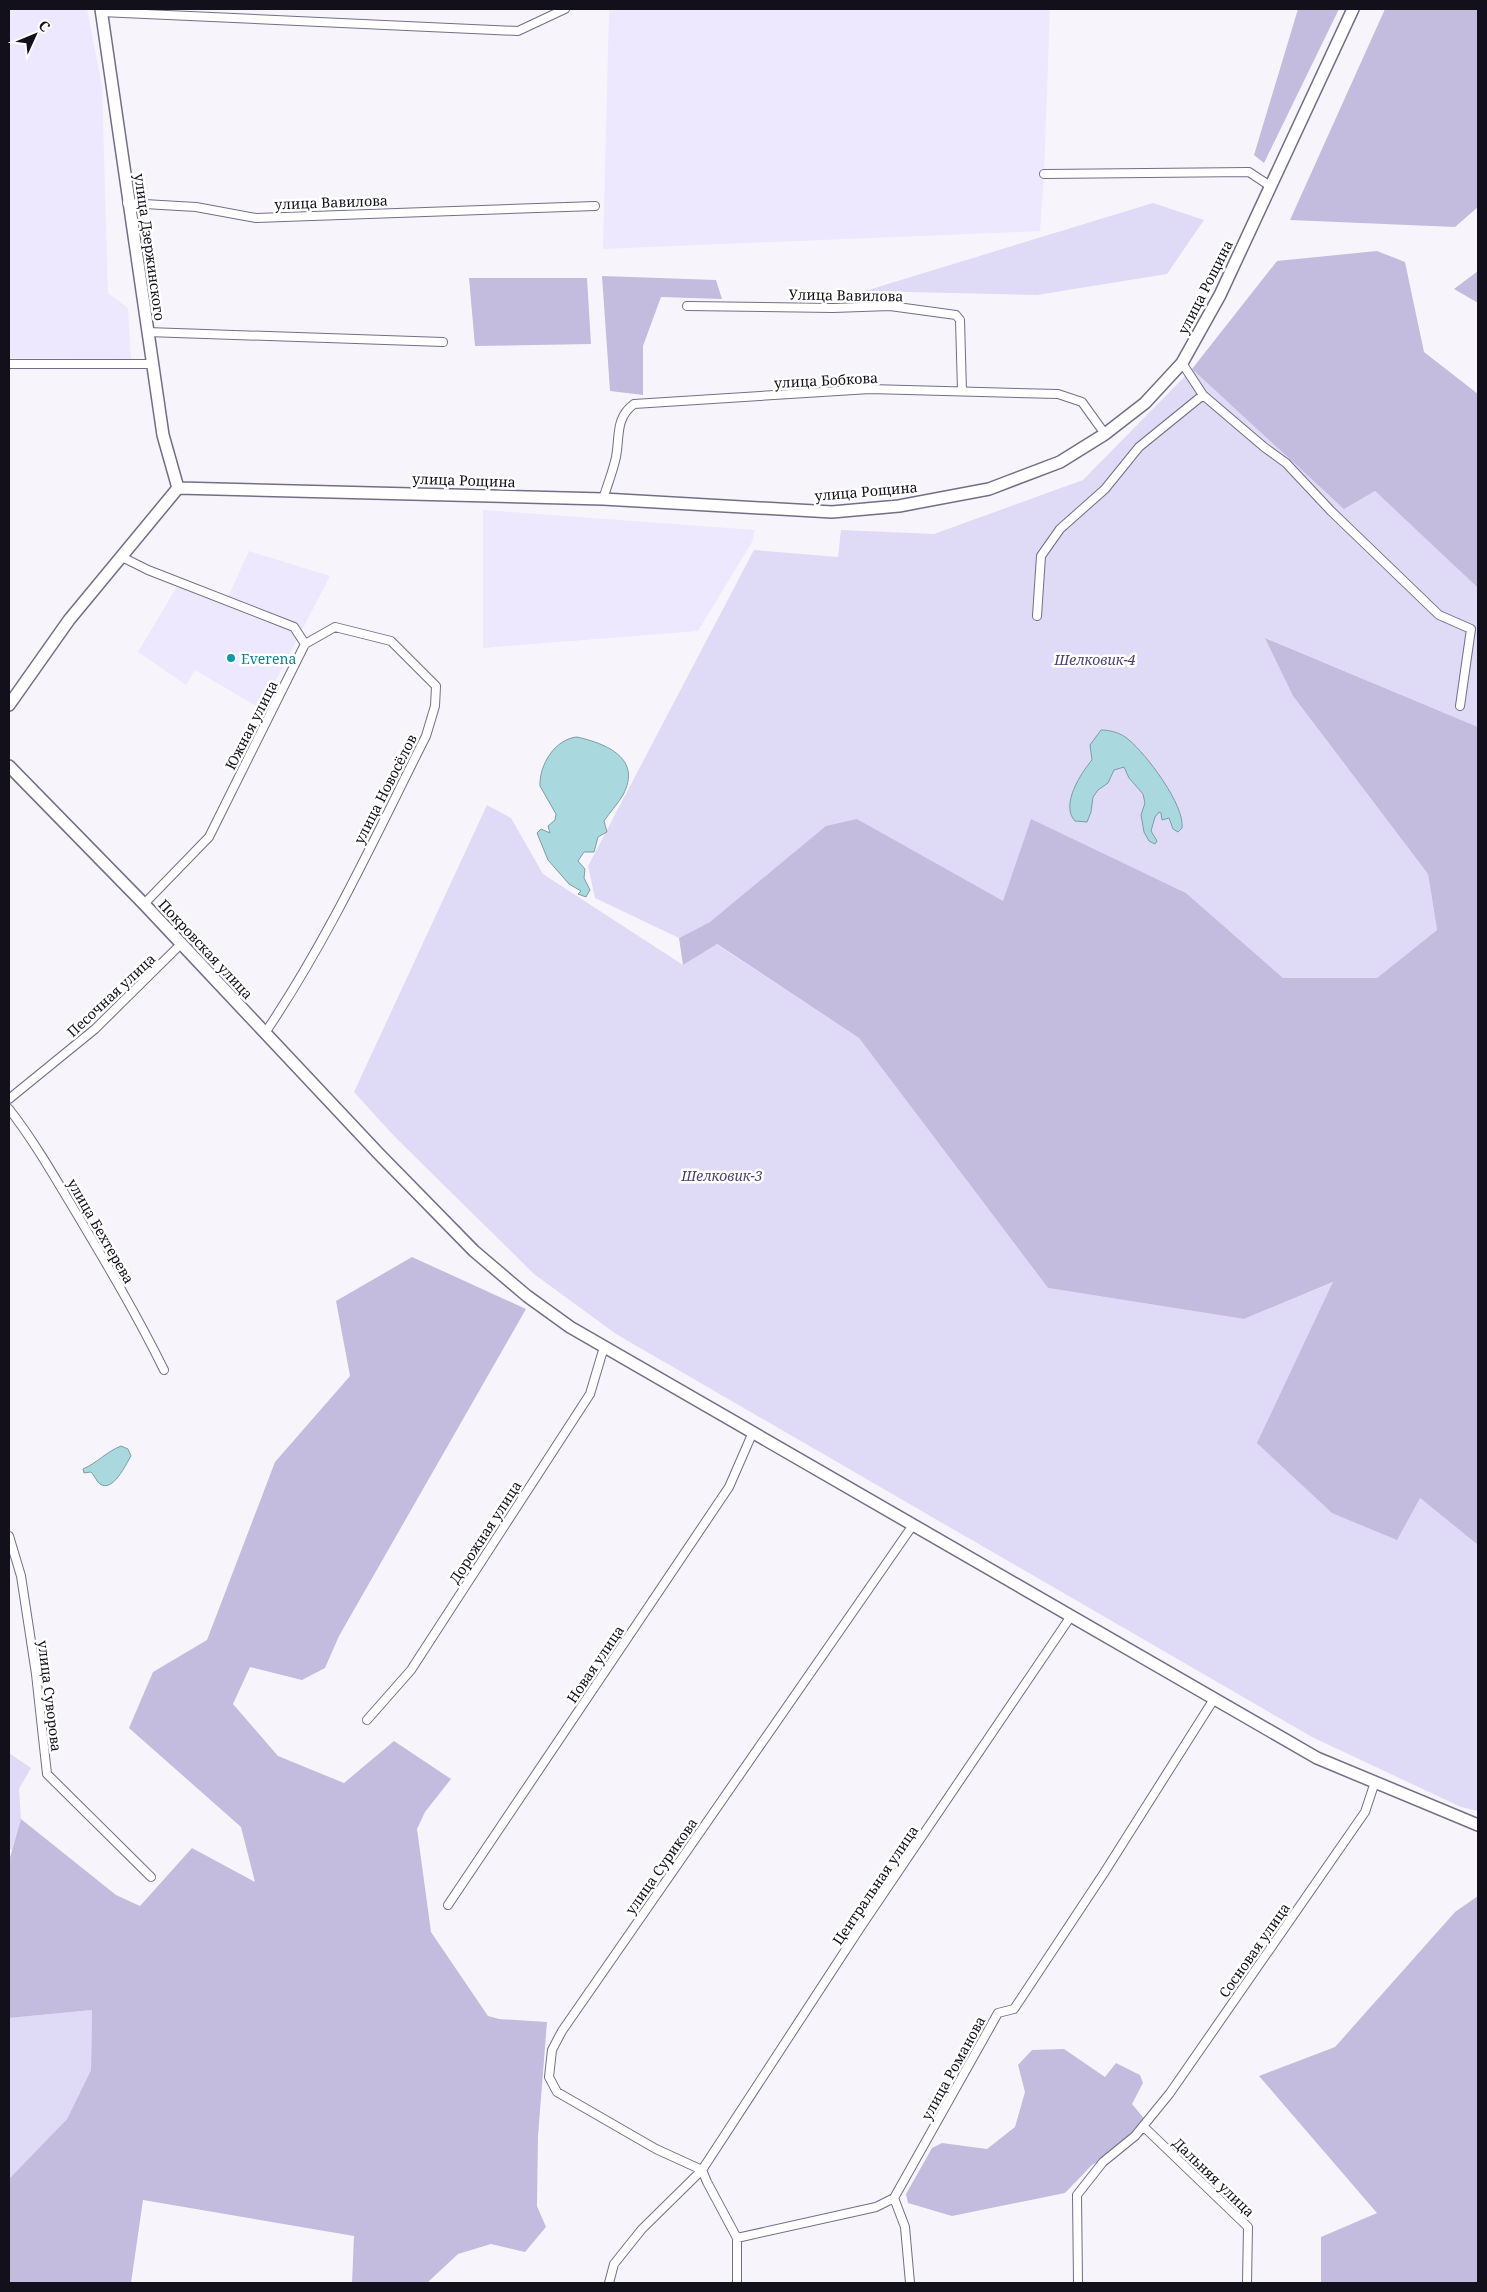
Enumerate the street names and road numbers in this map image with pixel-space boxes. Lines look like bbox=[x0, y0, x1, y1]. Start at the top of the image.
street label: улица Дзержинского bbox=[130, 172, 170, 322]
street label: улица Вавилова bbox=[274, 191, 388, 213]
street label: улица Рощина bbox=[1173, 237, 1237, 337]
street label: Улица Вавилова bbox=[788, 285, 904, 306]
street label: улица Бобкова bbox=[774, 368, 878, 392]
street label: улица Рощина bbox=[412, 469, 516, 491]
street label: улица Рощина bbox=[814, 477, 918, 505]
street label: Южная улица bbox=[220, 677, 282, 773]
street label: улица Новосёлов bbox=[349, 731, 421, 847]
street label: Покровская улица bbox=[155, 895, 257, 1003]
street label: Песочная улица bbox=[63, 949, 159, 1041]
street label: улица Бехтерева bbox=[63, 1175, 139, 1287]
street label: Дорожная улица bbox=[445, 1477, 525, 1587]
street label: Новая улица bbox=[562, 1621, 628, 1707]
street label: улица Суворова bbox=[34, 1639, 66, 1753]
street label: улица Сурикова bbox=[621, 1814, 701, 1918]
street label: Центральная улица bbox=[828, 1821, 922, 1949]
street label: Сосновая улица bbox=[1214, 1899, 1294, 2001]
street label: улица Романова bbox=[917, 2013, 989, 2123]
street label: Дальняя улица bbox=[1169, 2133, 1259, 2221]

